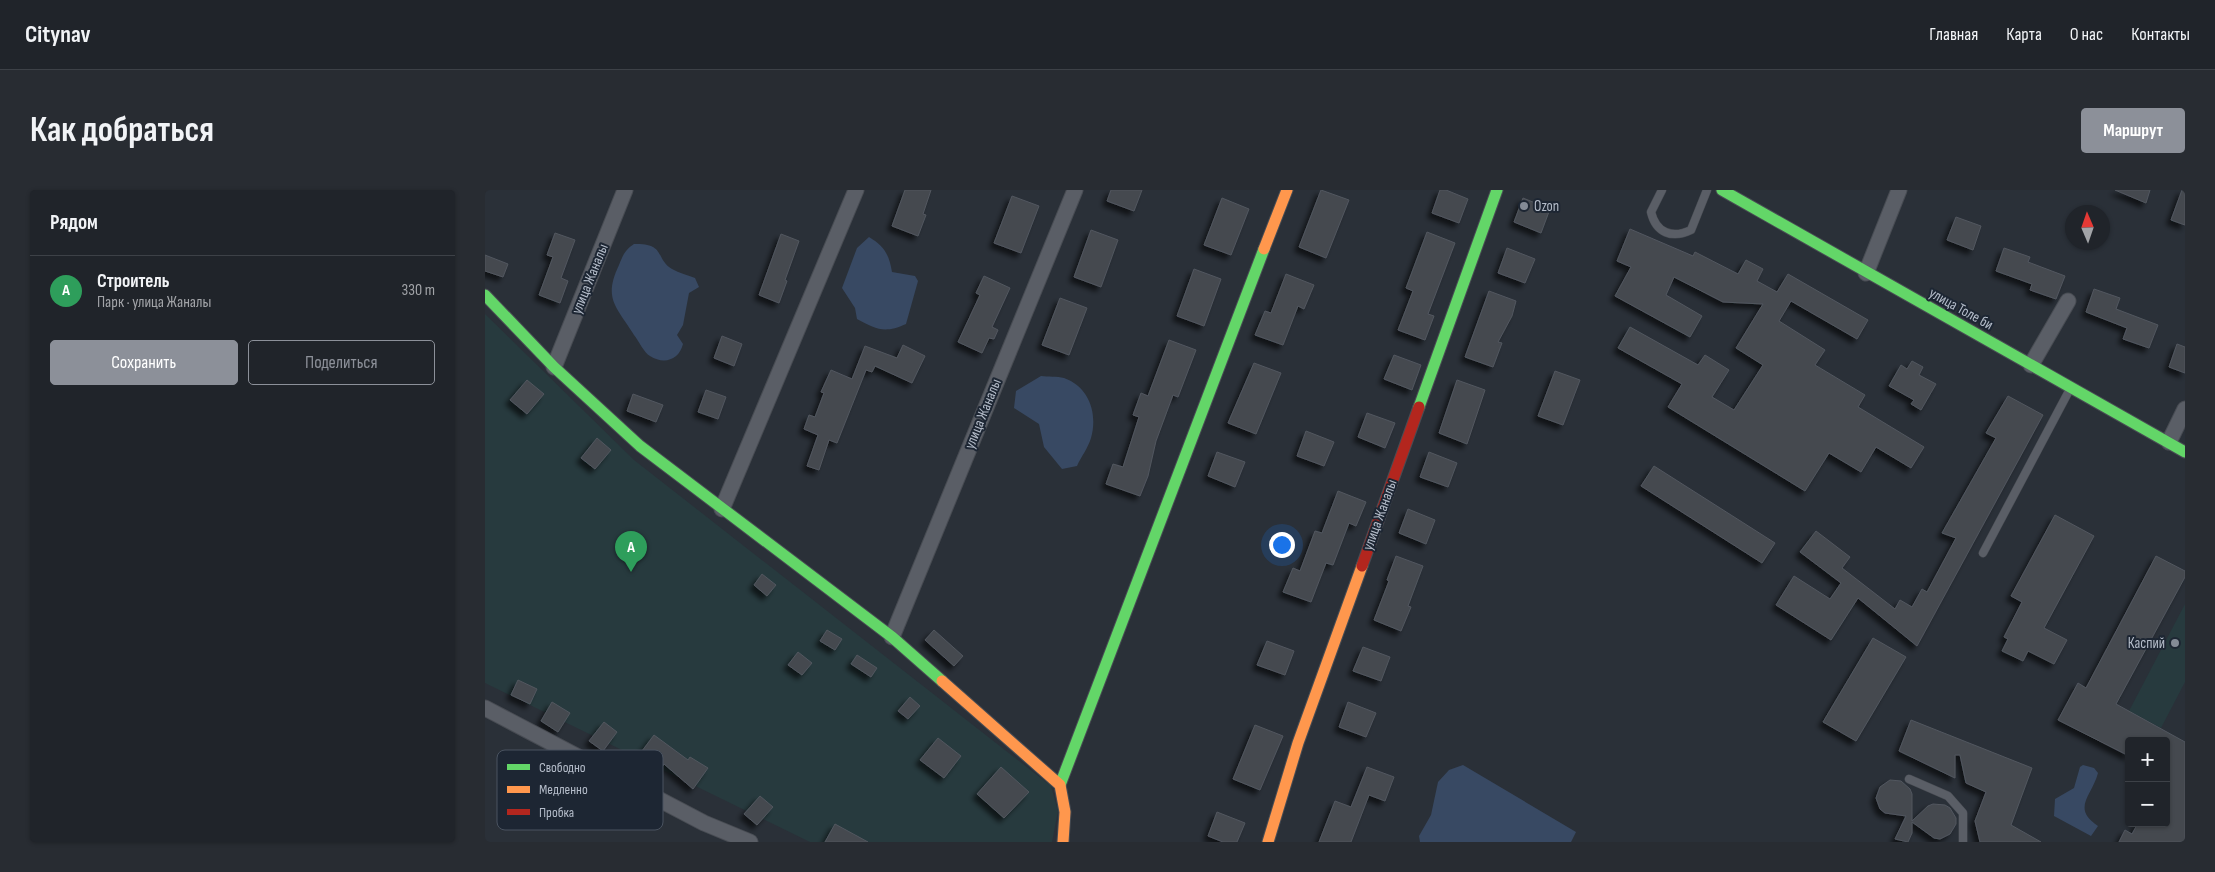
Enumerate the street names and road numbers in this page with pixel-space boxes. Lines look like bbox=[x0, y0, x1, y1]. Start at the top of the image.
street label: улица Жаналы bbox=[567, 241, 613, 317]
street label: улица Толе би bbox=[1926, 284, 1996, 334]
street label: улица Жаналы bbox=[960, 376, 1006, 452]
street label: улица Жаналы bbox=[1358, 477, 1402, 553]

